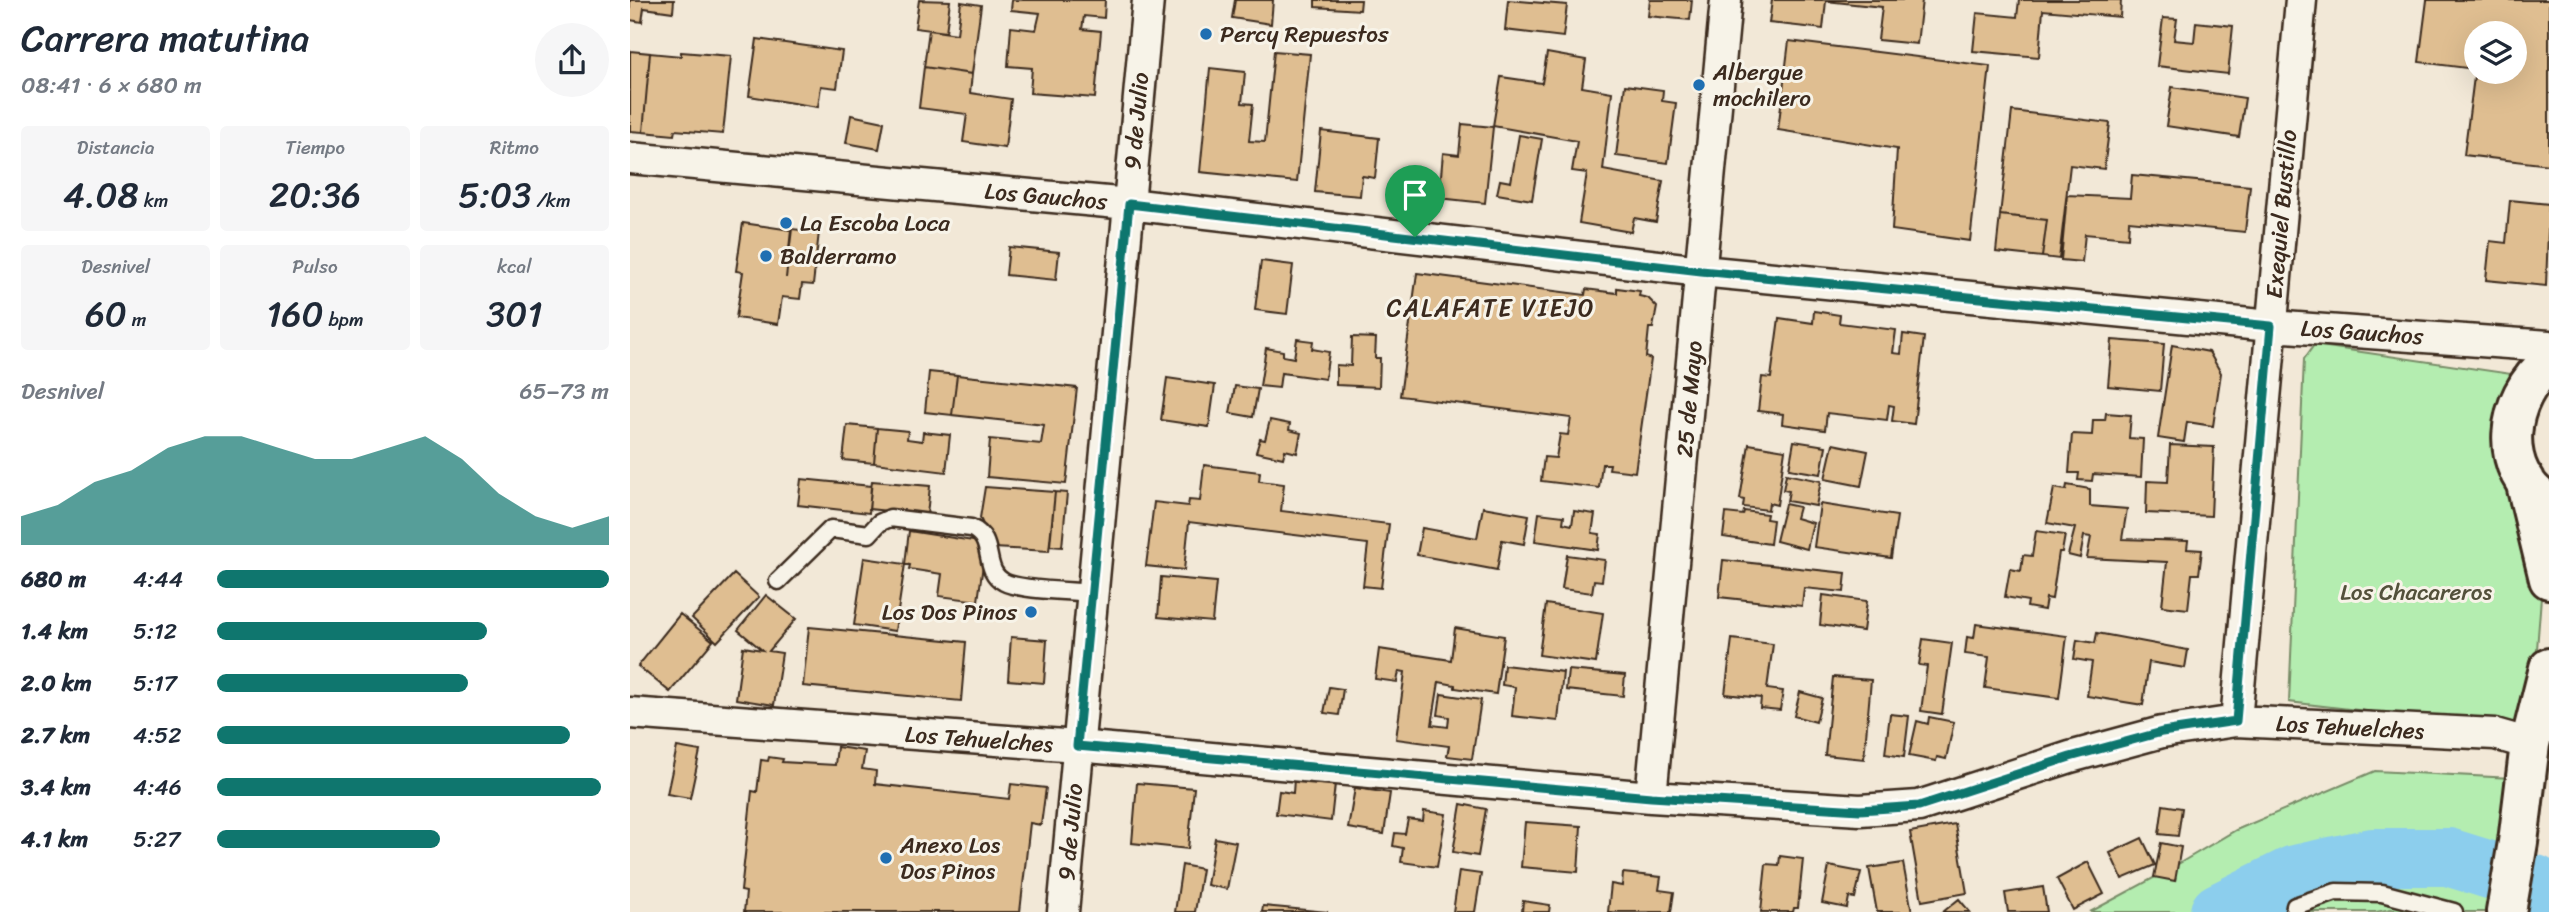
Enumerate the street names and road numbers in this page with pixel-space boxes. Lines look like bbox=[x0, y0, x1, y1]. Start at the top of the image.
street label: 9 de Julio bbox=[1112, 70, 1161, 172]
street label: Exequiel Bustillo bbox=[2254, 128, 2309, 300]
street label: Los Gauchos bbox=[983, 171, 1109, 222]
street label: Los Gauchos bbox=[2299, 308, 2425, 357]
street label: 25 de Mayo bbox=[1664, 339, 1715, 459]
street label: Los Tehuelches bbox=[2275, 703, 2426, 752]
street label: Los Tehuelches bbox=[904, 714, 1055, 765]
street label: 9 de Julio bbox=[1046, 781, 1095, 883]

